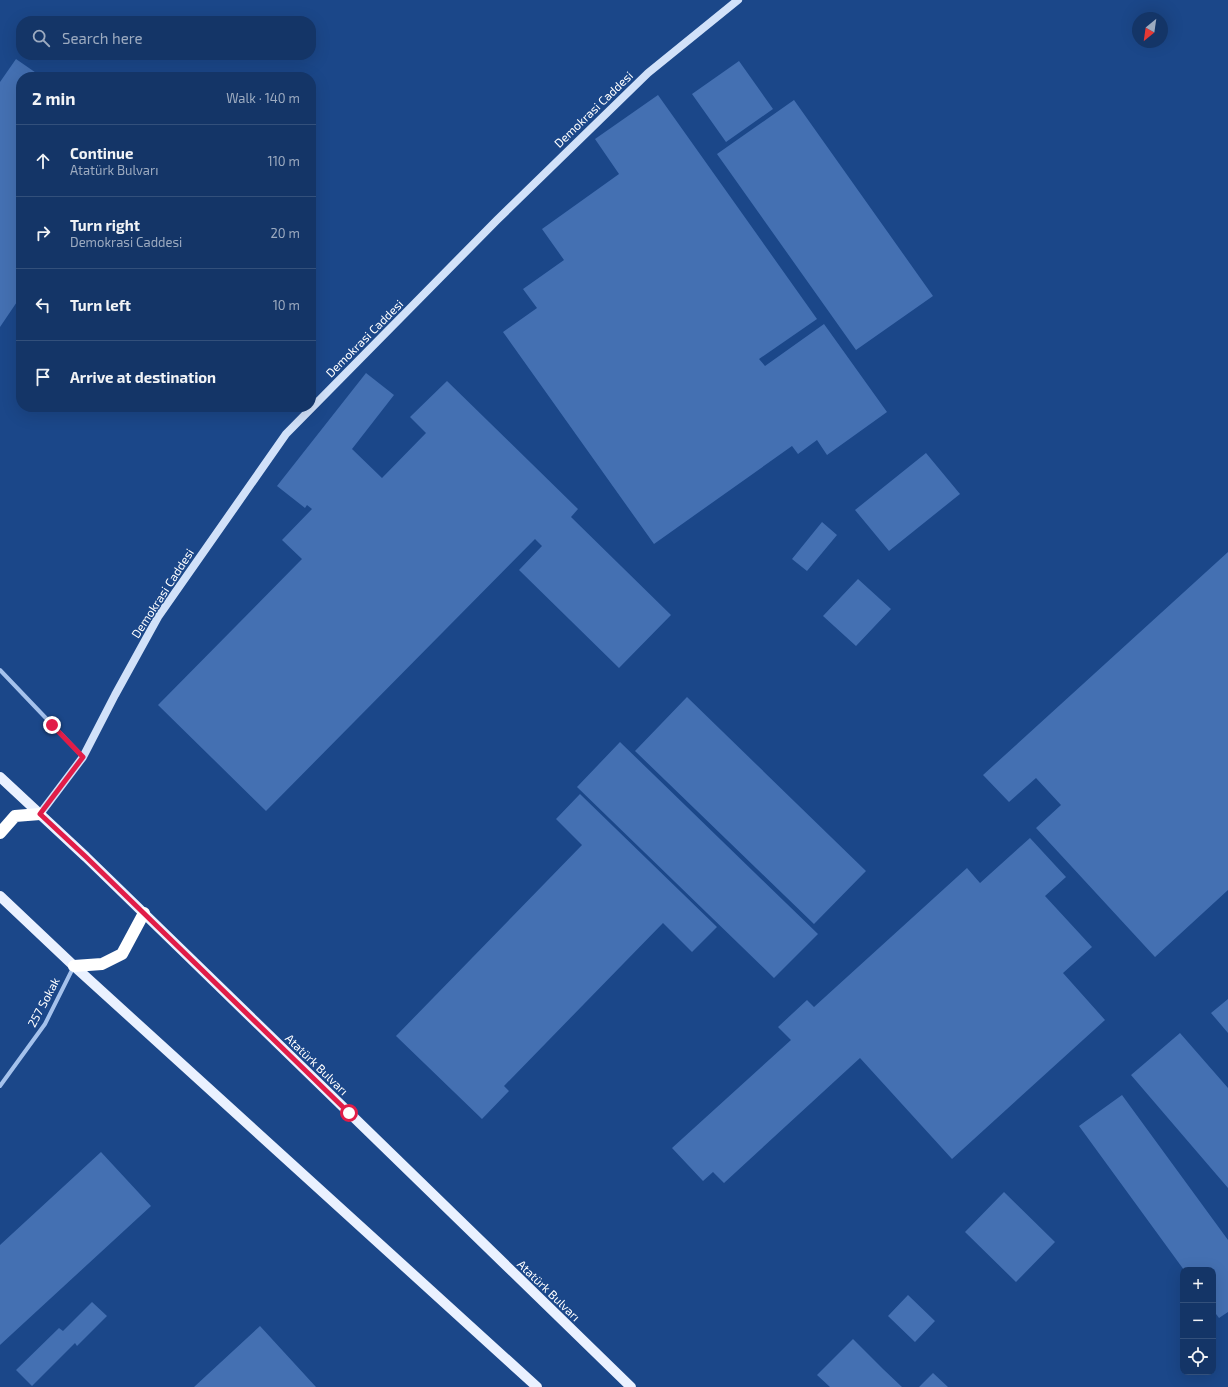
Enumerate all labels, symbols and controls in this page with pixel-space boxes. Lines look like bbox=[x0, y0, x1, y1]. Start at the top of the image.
north arrow bbox=[1132, 12, 1168, 48]
search box bbox=[16, 16, 316, 60]
icon: search bbox=[30, 27, 52, 49]
text: Search here bbox=[62, 29, 143, 47]
street label: Demokrasi Caddesi bbox=[551, 68, 635, 150]
text: 2 min bbox=[32, 88, 75, 108]
text: Walk · 140 m bbox=[226, 90, 300, 106]
text: Continue bbox=[70, 144, 133, 162]
icon: ahead bbox=[32, 150, 54, 172]
text: 110 m bbox=[268, 153, 300, 169]
text: Atatürk Bulvarı bbox=[70, 162, 158, 178]
text: Turn right bbox=[70, 216, 140, 234]
icon: right bbox=[32, 222, 54, 244]
text: 20 m bbox=[271, 225, 300, 241]
text: Demokrasi Caddesi bbox=[70, 234, 182, 250]
icon: left bbox=[32, 294, 54, 316]
text: Turn left bbox=[70, 296, 131, 314]
street label: Demokrasi Caddesi bbox=[322, 296, 406, 380]
text: 10 m bbox=[273, 297, 300, 313]
icon: arrive bbox=[32, 366, 54, 388]
text: Arrive at destination bbox=[70, 368, 216, 386]
street label: Demokrasi Caddesi bbox=[128, 546, 196, 640]
route end bbox=[43, 716, 61, 734]
street label: 257 Sokak bbox=[24, 975, 62, 1029]
street label: Atatürk Bulvarı bbox=[283, 1031, 351, 1097]
route start bbox=[340, 1104, 358, 1122]
street label: Atatürk Bulvarı bbox=[515, 1257, 583, 1323]
map controls bbox=[1180, 1267, 1216, 1375]
button: + bbox=[1180, 1267, 1216, 1303]
button: − bbox=[1180, 1303, 1216, 1339]
button: locate bbox=[1180, 1339, 1216, 1375]

